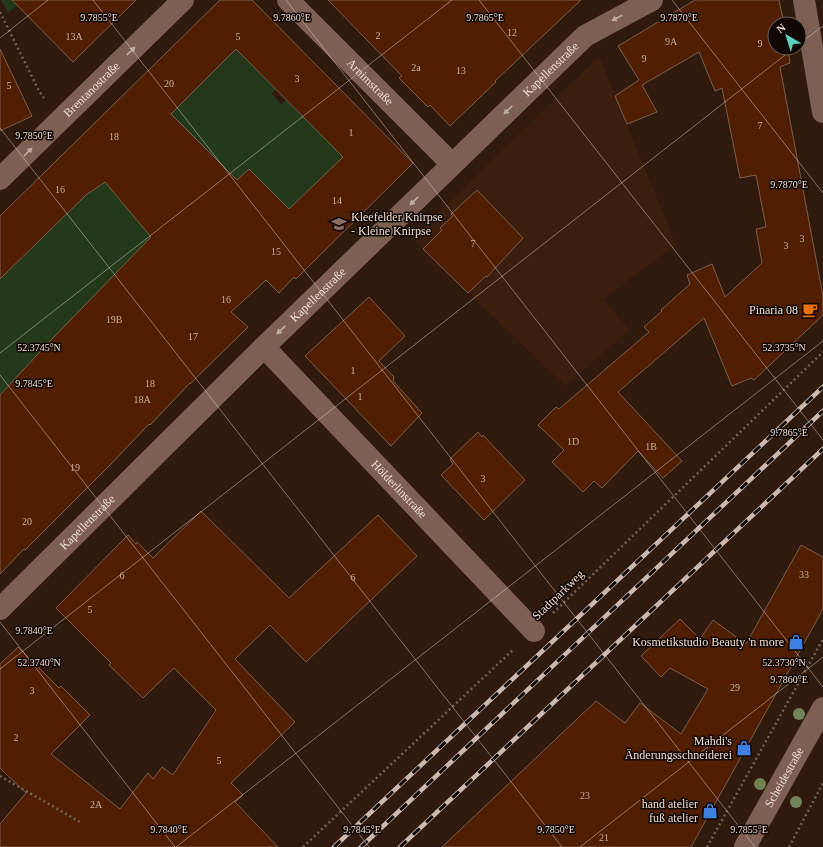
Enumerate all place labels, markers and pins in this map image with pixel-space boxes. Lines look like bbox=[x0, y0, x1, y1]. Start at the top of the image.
place label: Kleefelder Knirpse - Kleine Knirpse bbox=[351, 210, 443, 238]
school or university icon: Kleefelder Knirpse - Kleine Knirpse bbox=[330, 215, 348, 233]
cafe icon: Pinaria 08 bbox=[801, 301, 819, 319]
place label: Pinaria 08 bbox=[749, 303, 798, 317]
shop icon: Kosmetikstudio Beauty 'n more bbox=[787, 633, 805, 651]
place label: Kosmetikstudio Beauty 'n more bbox=[632, 635, 784, 649]
place label: Mahdi's Änderungsschneiderei bbox=[625, 734, 733, 762]
shop icon: Mahdi's Änderungsschneiderei bbox=[735, 739, 753, 757]
place label: hand atelier fuß atelier bbox=[642, 797, 698, 825]
shop icon: hand atelier fuß atelier bbox=[701, 802, 719, 820]

